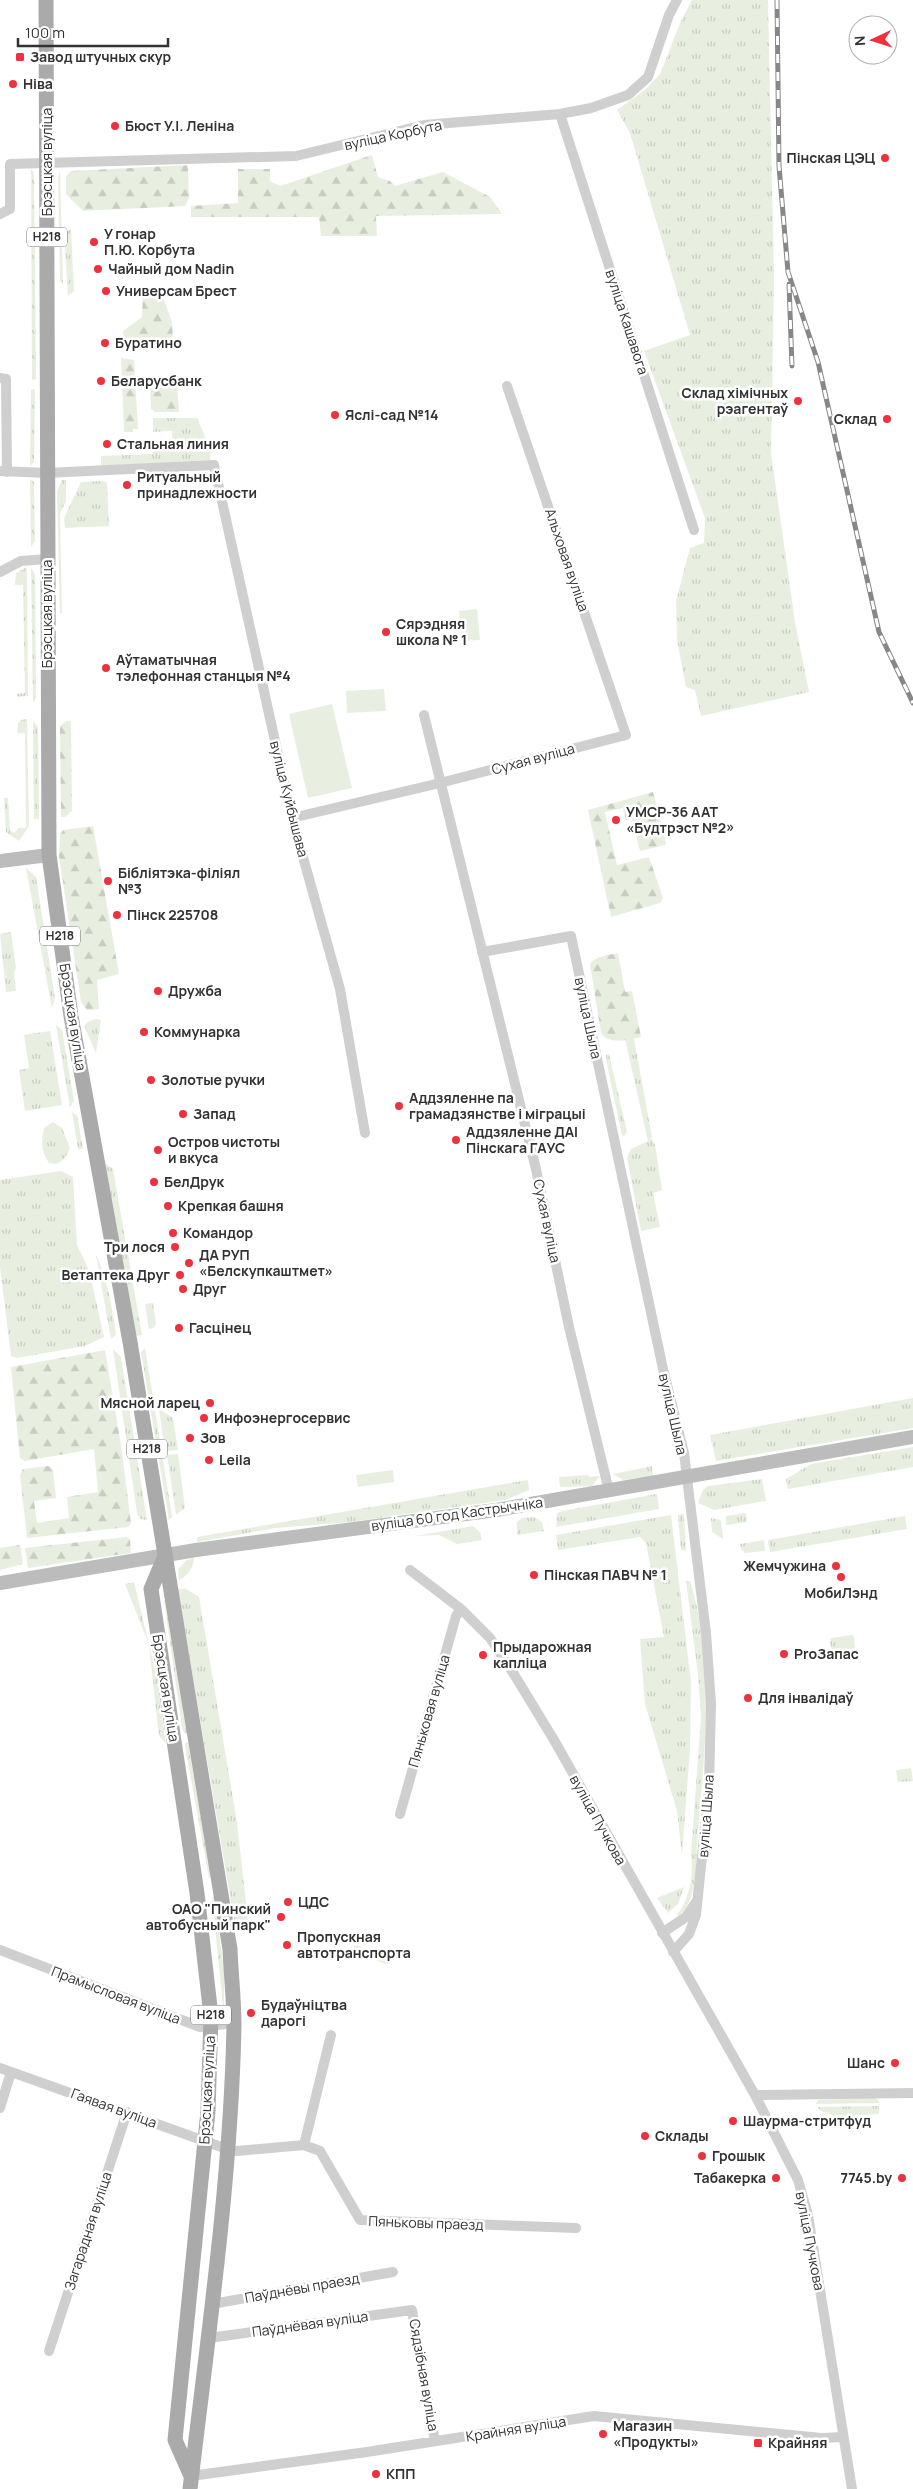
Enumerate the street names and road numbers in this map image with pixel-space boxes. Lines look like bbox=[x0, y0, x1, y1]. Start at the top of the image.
street label: Брэсцкая вуліца bbox=[37, 108, 56, 216]
street label: вуліца Корбута bbox=[342, 115, 443, 154]
road number: Н218 bbox=[27, 228, 67, 246]
street label: вуліца Кашавога bbox=[602, 267, 653, 377]
street label: Альховая вуліца bbox=[541, 506, 594, 614]
street label: Брэсцкая вуліца bbox=[37, 560, 56, 668]
street label: Сухая вуліца bbox=[489, 738, 576, 779]
street label: вуліца Куйбышава bbox=[266, 739, 313, 859]
road number: Н218 bbox=[40, 926, 80, 946]
street label: Брэсцкая вуліца bbox=[56, 962, 91, 1072]
street label: вуліца Шыла bbox=[571, 975, 606, 1060]
street label: Сухая вуліца bbox=[529, 1177, 566, 1265]
street label: вуліца Шыла bbox=[655, 1371, 692, 1456]
road number: Н218 bbox=[127, 1440, 167, 1458]
street label: вуліца 60 год Кастрычніка bbox=[370, 1492, 544, 1535]
street label: Брэсцкая вуліца bbox=[149, 1633, 184, 1743]
street label: Пяньковая вуліца bbox=[403, 1652, 454, 1769]
street label: вуліца Пучкова bbox=[566, 1771, 631, 1868]
street label: вуліца Шыла bbox=[693, 1774, 718, 1858]
street label: Прамысловая вуліца bbox=[49, 1961, 183, 2028]
road number: Н218 bbox=[191, 2006, 231, 2024]
street label: Брэсцкая вуліца bbox=[194, 2035, 219, 2145]
street label: Гаявая вуліца bbox=[69, 2083, 160, 2132]
street label: Загарадная вуліца bbox=[59, 2169, 116, 2293]
street label: вуліца Пучкова bbox=[792, 2190, 829, 2292]
street label: Пяньковы праезд bbox=[368, 2211, 484, 2234]
street label: Паўднёвы праезд bbox=[243, 2268, 361, 2307]
street label: Паўднёвая вуліца bbox=[251, 2306, 369, 2341]
street label: Сядзібная вуліца bbox=[405, 2317, 444, 2432]
street label: Крайняя вуліца bbox=[464, 2411, 567, 2446]

